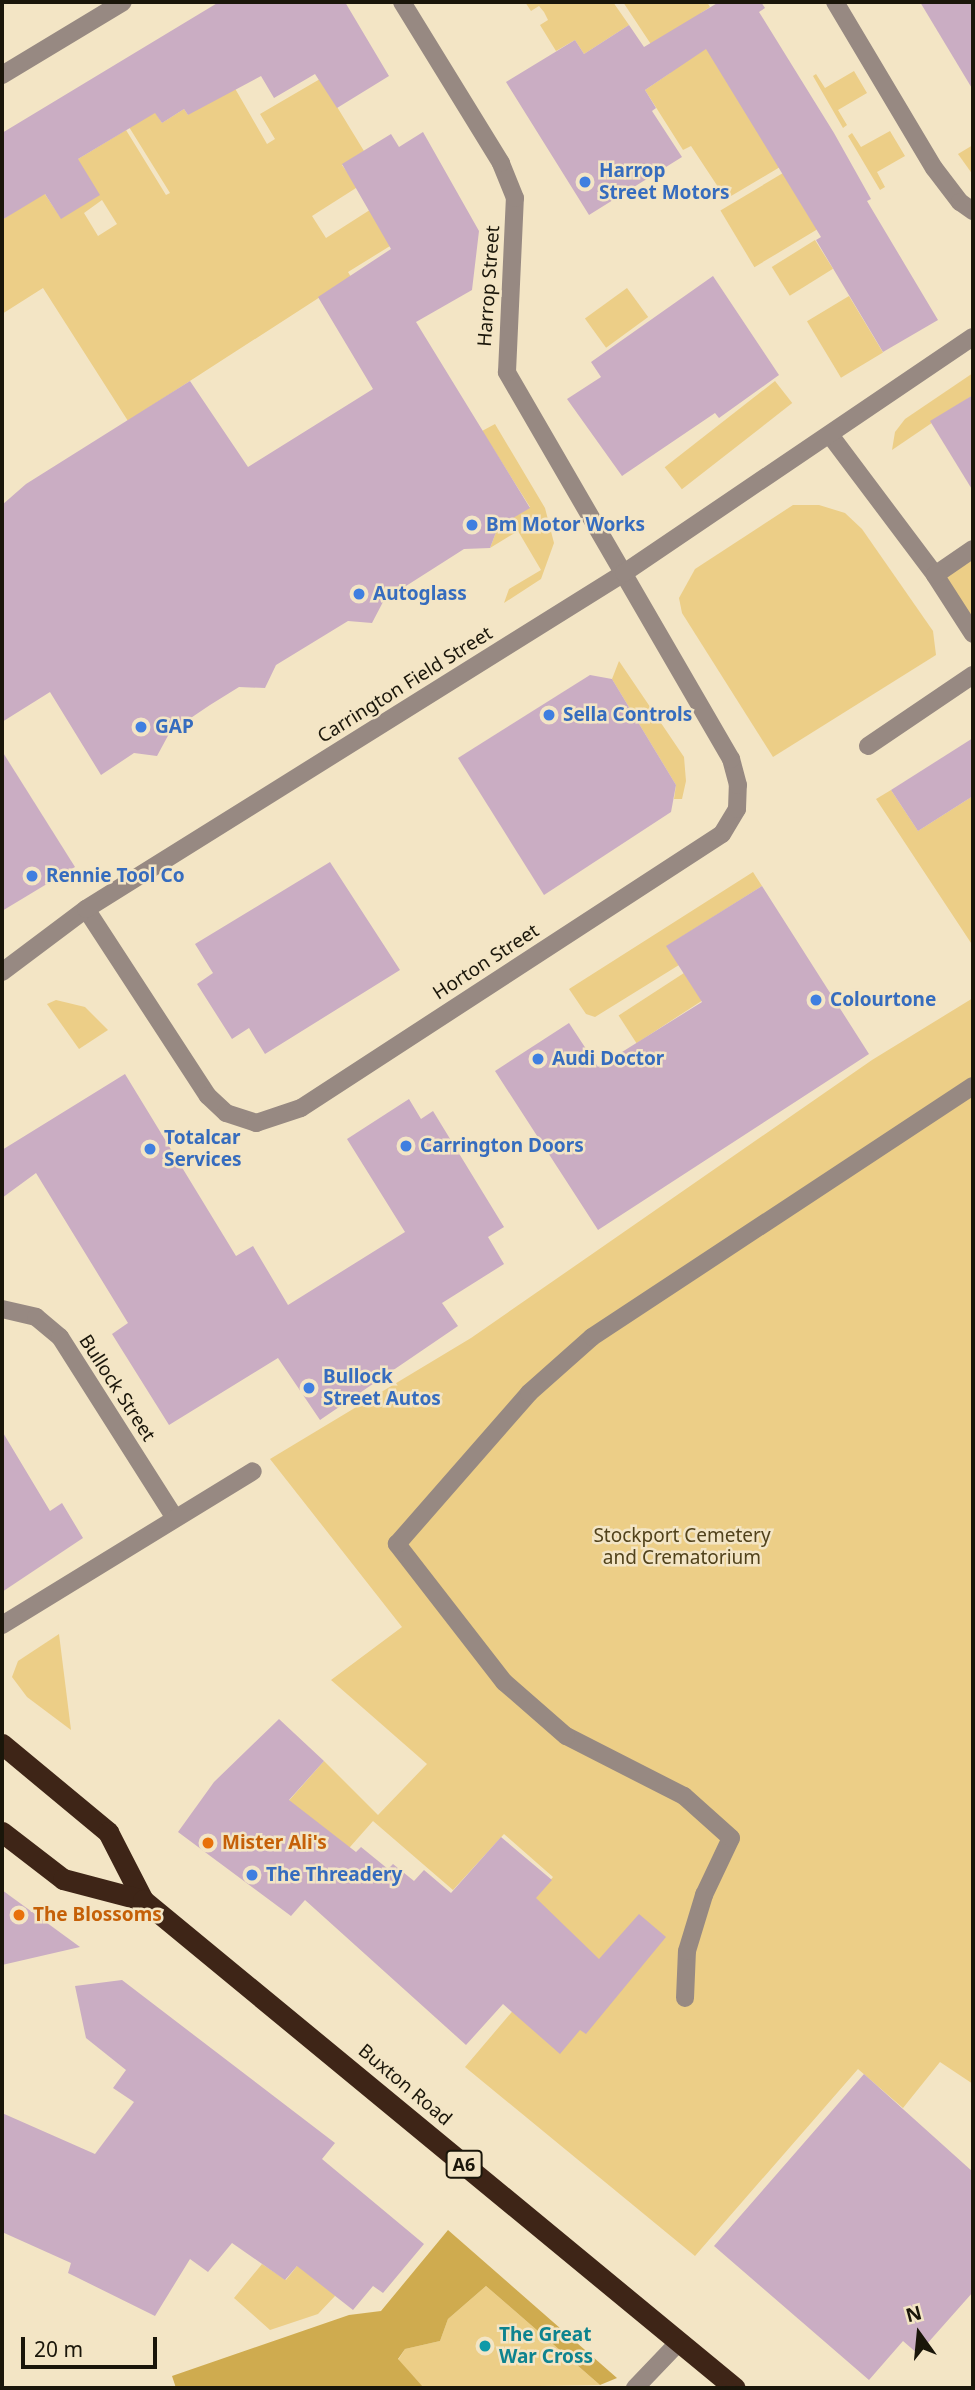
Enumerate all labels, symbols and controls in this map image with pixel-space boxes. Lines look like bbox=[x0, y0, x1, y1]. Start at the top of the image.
place label: Harrop Street Motors bbox=[599, 160, 730, 204]
marker: Harrop Street Motors bbox=[577, 174, 593, 190]
street label: Harrop Street bbox=[473, 225, 505, 347]
place label: Bm Motor Works bbox=[486, 514, 645, 536]
marker: Bm Motor Works bbox=[464, 517, 480, 533]
place label: Autoglass bbox=[373, 583, 467, 605]
marker: Autoglass bbox=[351, 586, 367, 602]
street label: Carrington Field Street bbox=[313, 622, 497, 748]
place label: Sella Controls bbox=[563, 704, 692, 726]
marker: Sella Controls bbox=[541, 707, 557, 723]
place label: GAP bbox=[155, 716, 194, 738]
marker: GAP bbox=[133, 719, 149, 735]
place label: Rennie Tool Co bbox=[46, 865, 185, 887]
marker: Rennie Tool Co bbox=[24, 868, 40, 884]
street label: Horton Street bbox=[429, 919, 543, 1005]
place label: Colourtone bbox=[830, 989, 936, 1011]
marker: Colourtone bbox=[808, 992, 824, 1008]
place label: Audi Doctor bbox=[552, 1048, 664, 1070]
marker: Audi Doctor bbox=[530, 1051, 546, 1067]
place label: Totalcar Services bbox=[164, 1127, 242, 1171]
place label: Carrington Doors bbox=[420, 1135, 584, 1157]
marker: Carrington Doors bbox=[398, 1138, 414, 1154]
marker: Totalcar Services bbox=[142, 1141, 158, 1157]
street label: Bullock Street bbox=[74, 1330, 160, 1446]
place label: Bullock Street Autos bbox=[323, 1366, 441, 1410]
marker: Bullock Street Autos bbox=[301, 1380, 317, 1396]
park label: Stockport Cemetery and Crematorium bbox=[593, 1525, 771, 1569]
place label: Mister Ali's bbox=[222, 1832, 327, 1854]
marker: Mister Ali's bbox=[200, 1835, 216, 1851]
place label: The Threadery bbox=[266, 1864, 402, 1886]
marker: The Threadery bbox=[244, 1867, 260, 1883]
place label: The Blossoms bbox=[33, 1904, 162, 1926]
marker: The Blossoms bbox=[11, 1907, 27, 1923]
street label: Buxton Road bbox=[354, 2039, 456, 2131]
road number: A6 bbox=[445, 2150, 483, 2178]
north arrow bbox=[884, 2299, 954, 2369]
text: N bbox=[903, 2299, 924, 2328]
scale bar bbox=[24, 2324, 161, 2368]
place label: The Great War Cross bbox=[499, 2324, 593, 2368]
text: 20 m bbox=[34, 2335, 83, 2363]
marker: The Great War Cross bbox=[477, 2338, 493, 2354]

